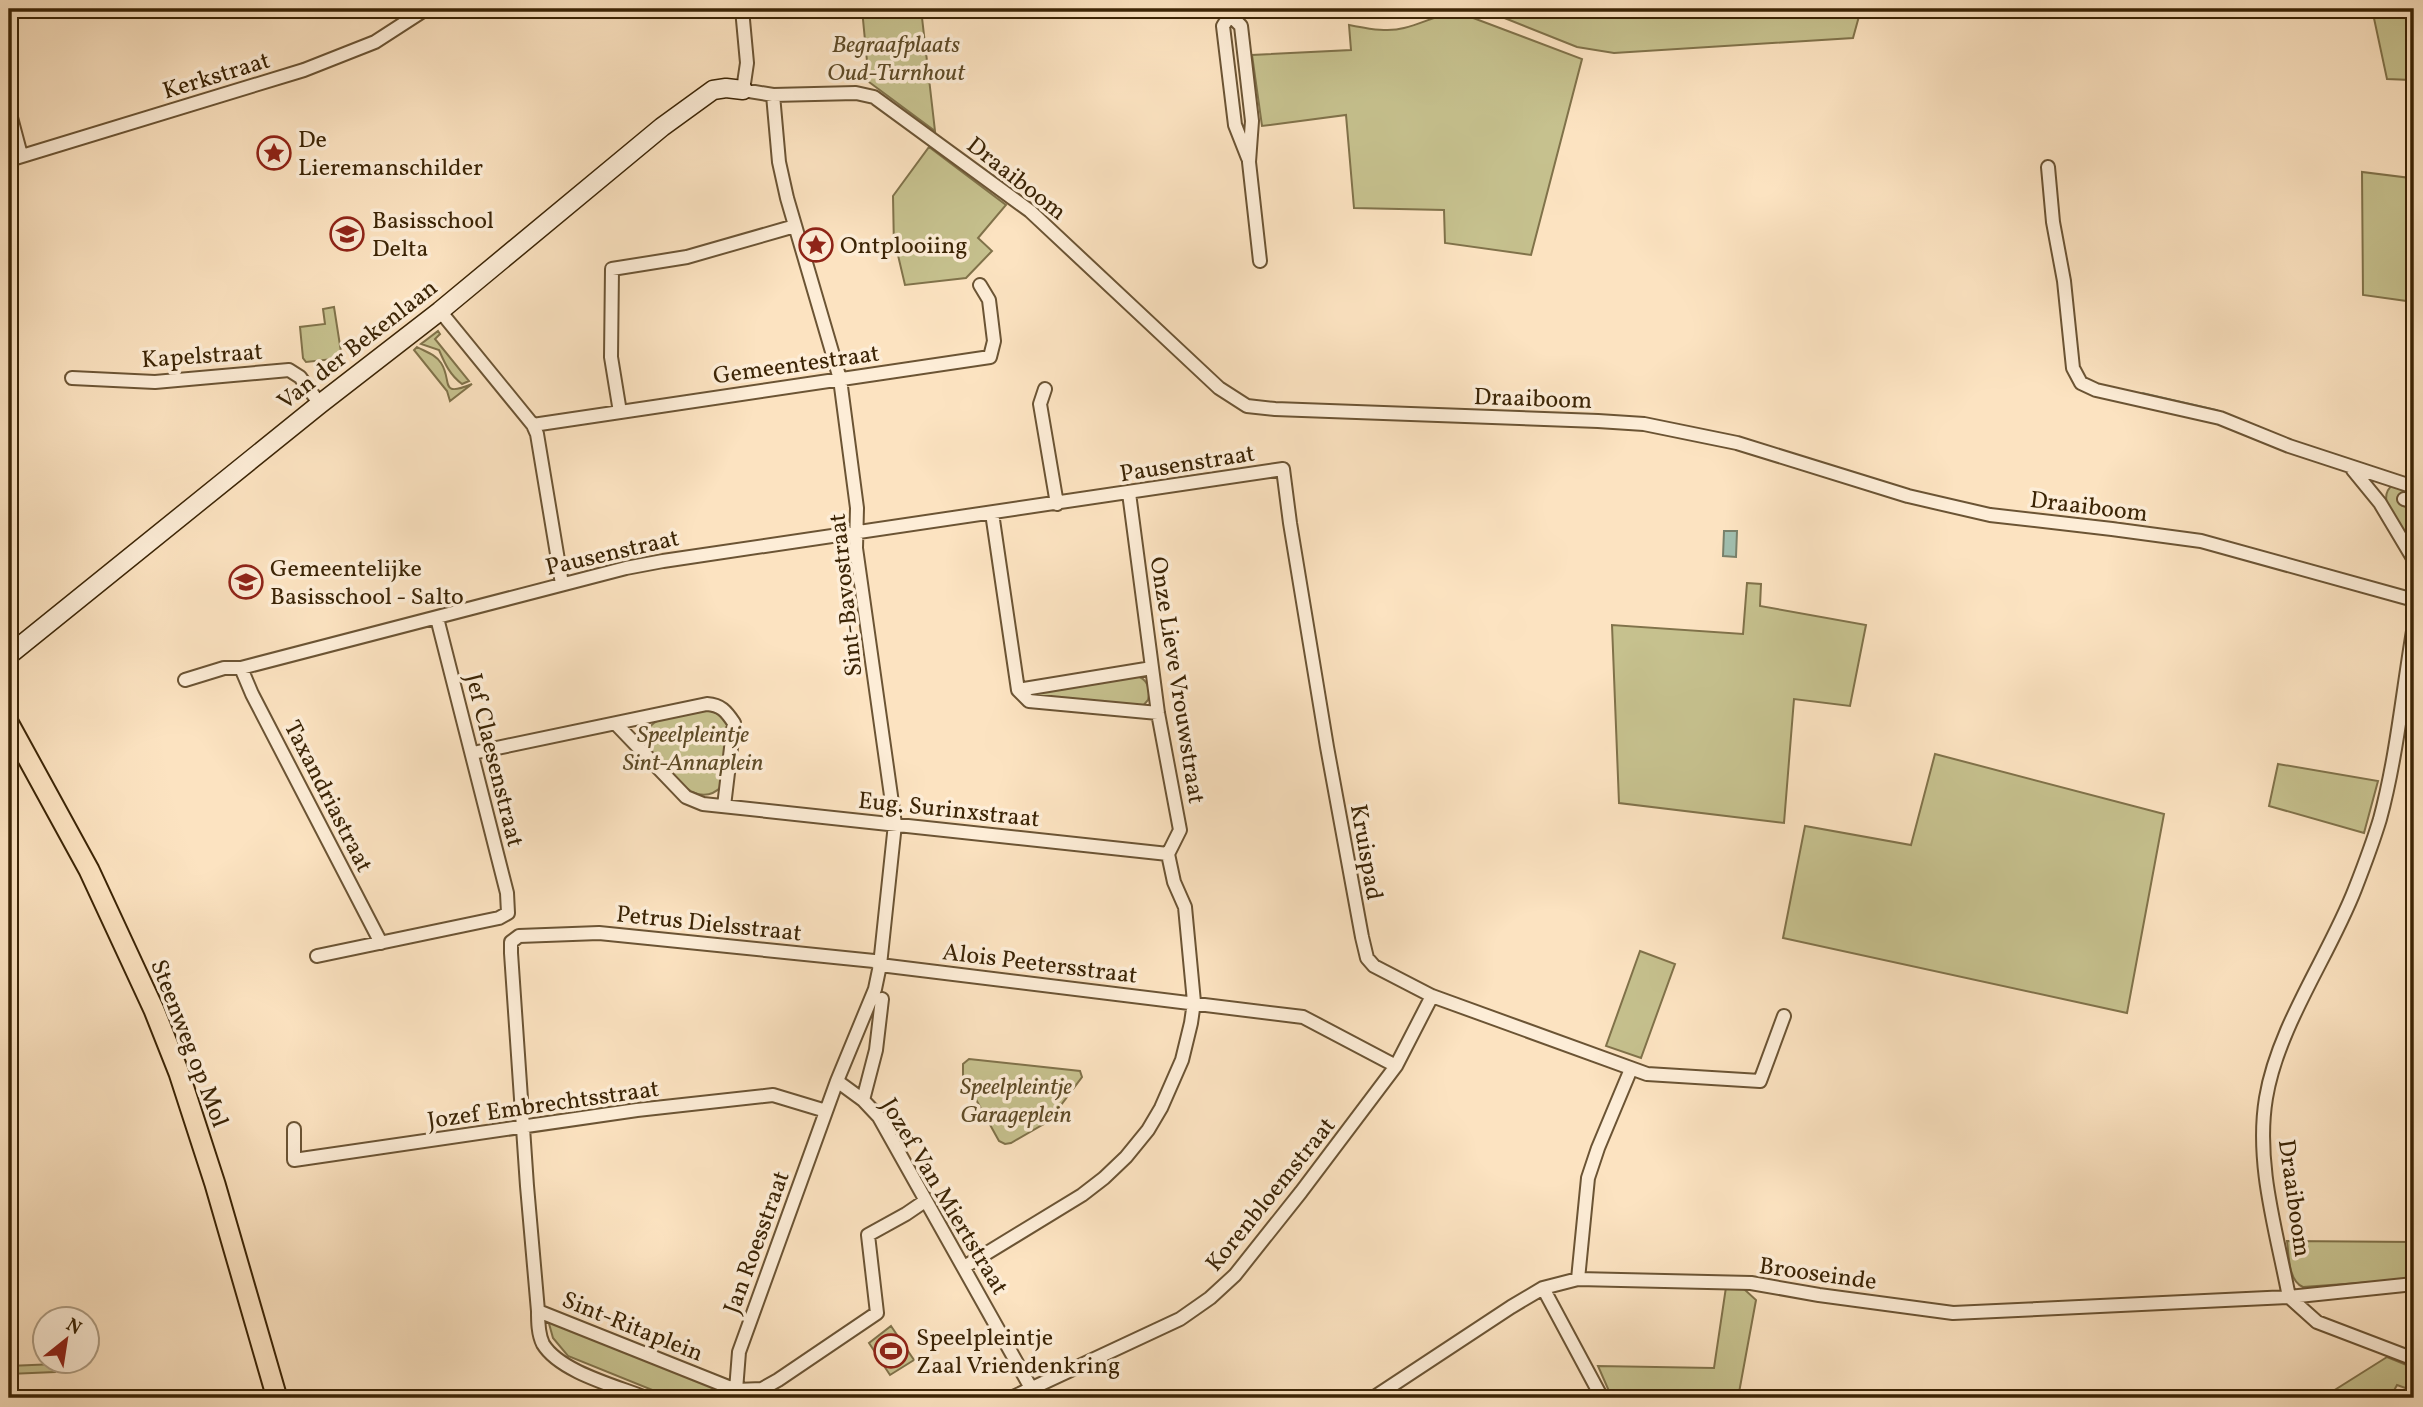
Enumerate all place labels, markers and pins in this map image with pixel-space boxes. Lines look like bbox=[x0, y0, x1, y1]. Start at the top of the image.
place label: De Lieremanschilder bbox=[298, 124, 483, 186]
place icon: De Lieremanschilder bbox=[255, 134, 293, 172]
place label: Basisschool Delta bbox=[372, 205, 494, 267]
school or university icon: Basisschool Delta bbox=[328, 215, 366, 253]
place icon: Ontplooiing bbox=[797, 226, 835, 264]
place label: Ontplooiing bbox=[840, 230, 968, 264]
place label: Gemeentelijke Basisschool - Salto bbox=[270, 553, 464, 615]
school or university icon: Gemeentelijke Basisschool - Salto bbox=[227, 563, 265, 601]
place label: Speelpleintje Zaal Vriendenkring bbox=[916, 1322, 1120, 1384]
sports icon: Speelpleintje Zaal Vriendenkring bbox=[872, 1332, 910, 1370]

